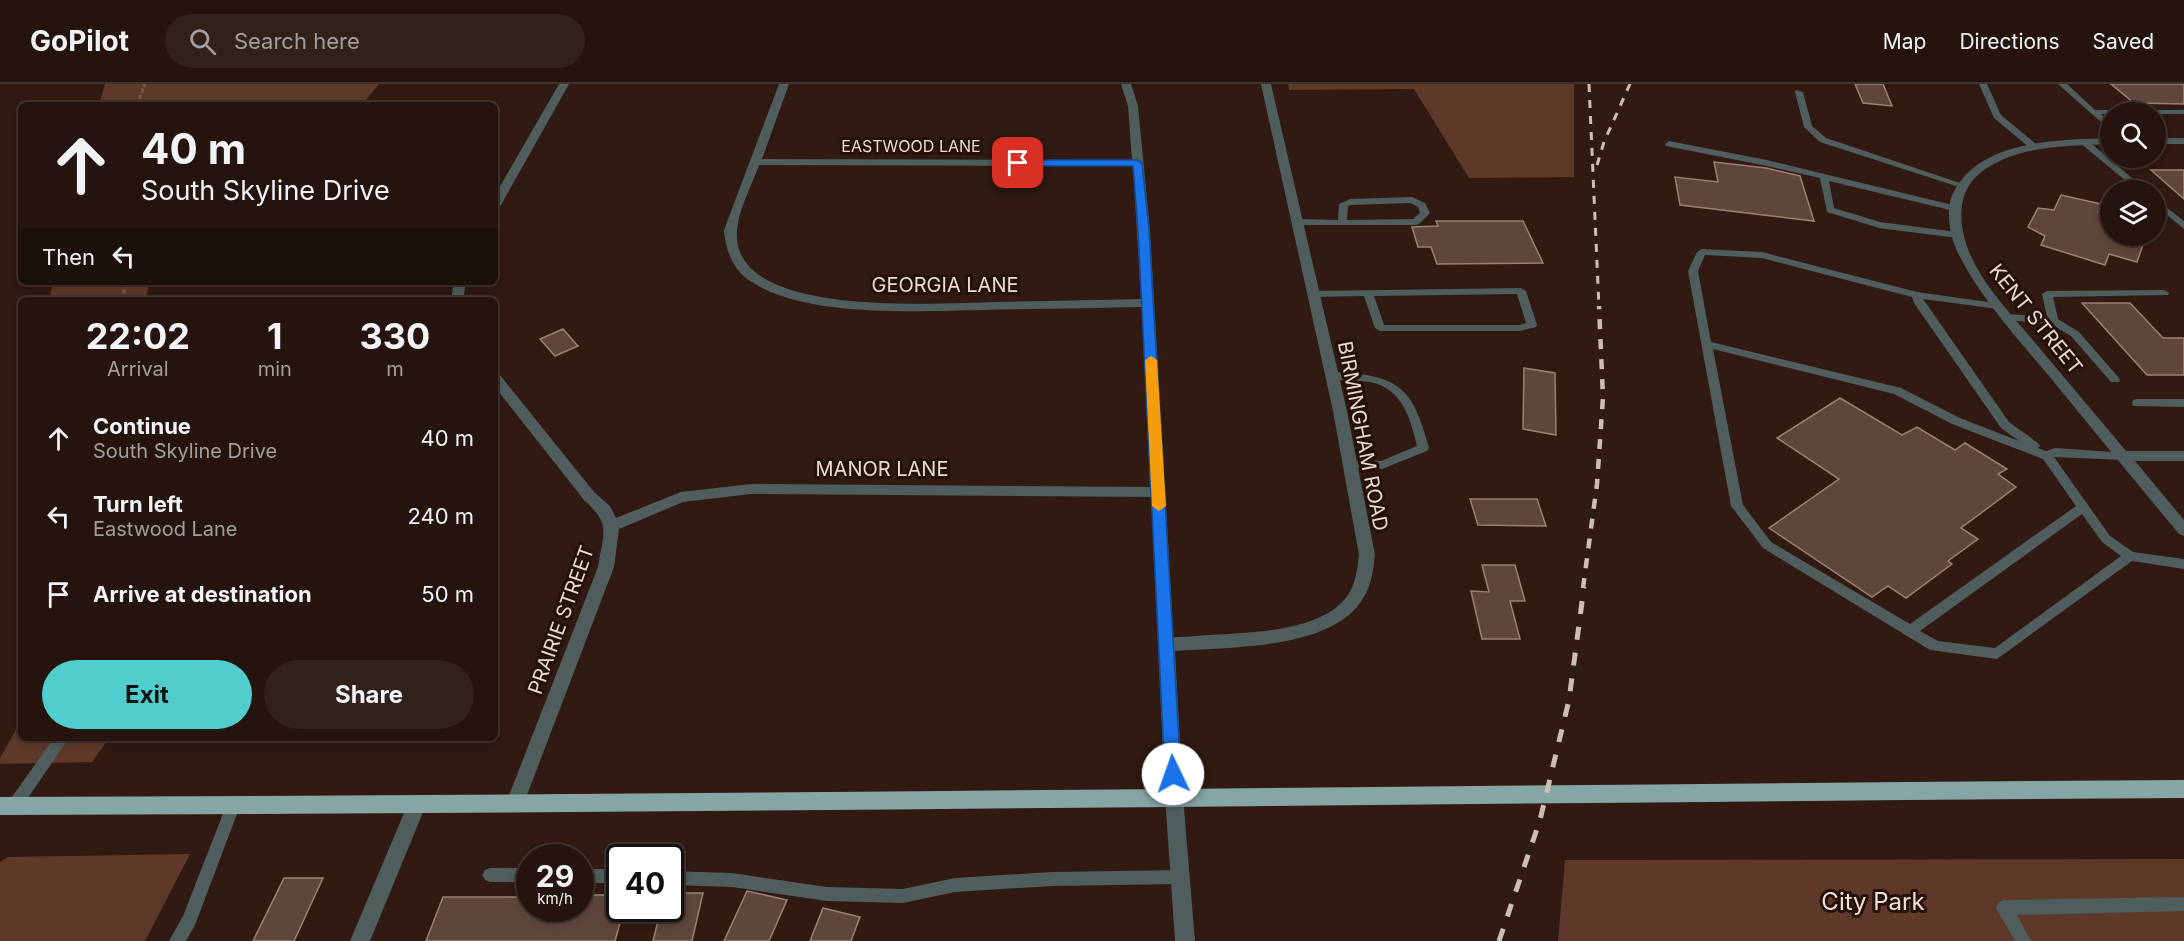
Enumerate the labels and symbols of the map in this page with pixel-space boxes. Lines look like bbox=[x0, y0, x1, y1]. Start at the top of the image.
street label: EASTWOOD LANE bbox=[841, 136, 981, 156]
pin bbox=[992, 137, 1043, 188]
street label: KENT STREET bbox=[1984, 259, 2088, 379]
street label: GEORGIA LANE bbox=[871, 273, 1019, 297]
street label: BIRMINGHAM ROAD bbox=[1333, 339, 1393, 533]
street label: MANOR LANE bbox=[816, 457, 948, 481]
street label: PRAIRIE STREET bbox=[523, 542, 599, 698]
position arrow bbox=[1141, 742, 1205, 806]
speed limit sign: 40 bbox=[606, 844, 684, 922]
park label: City Park bbox=[1821, 887, 1925, 916]

